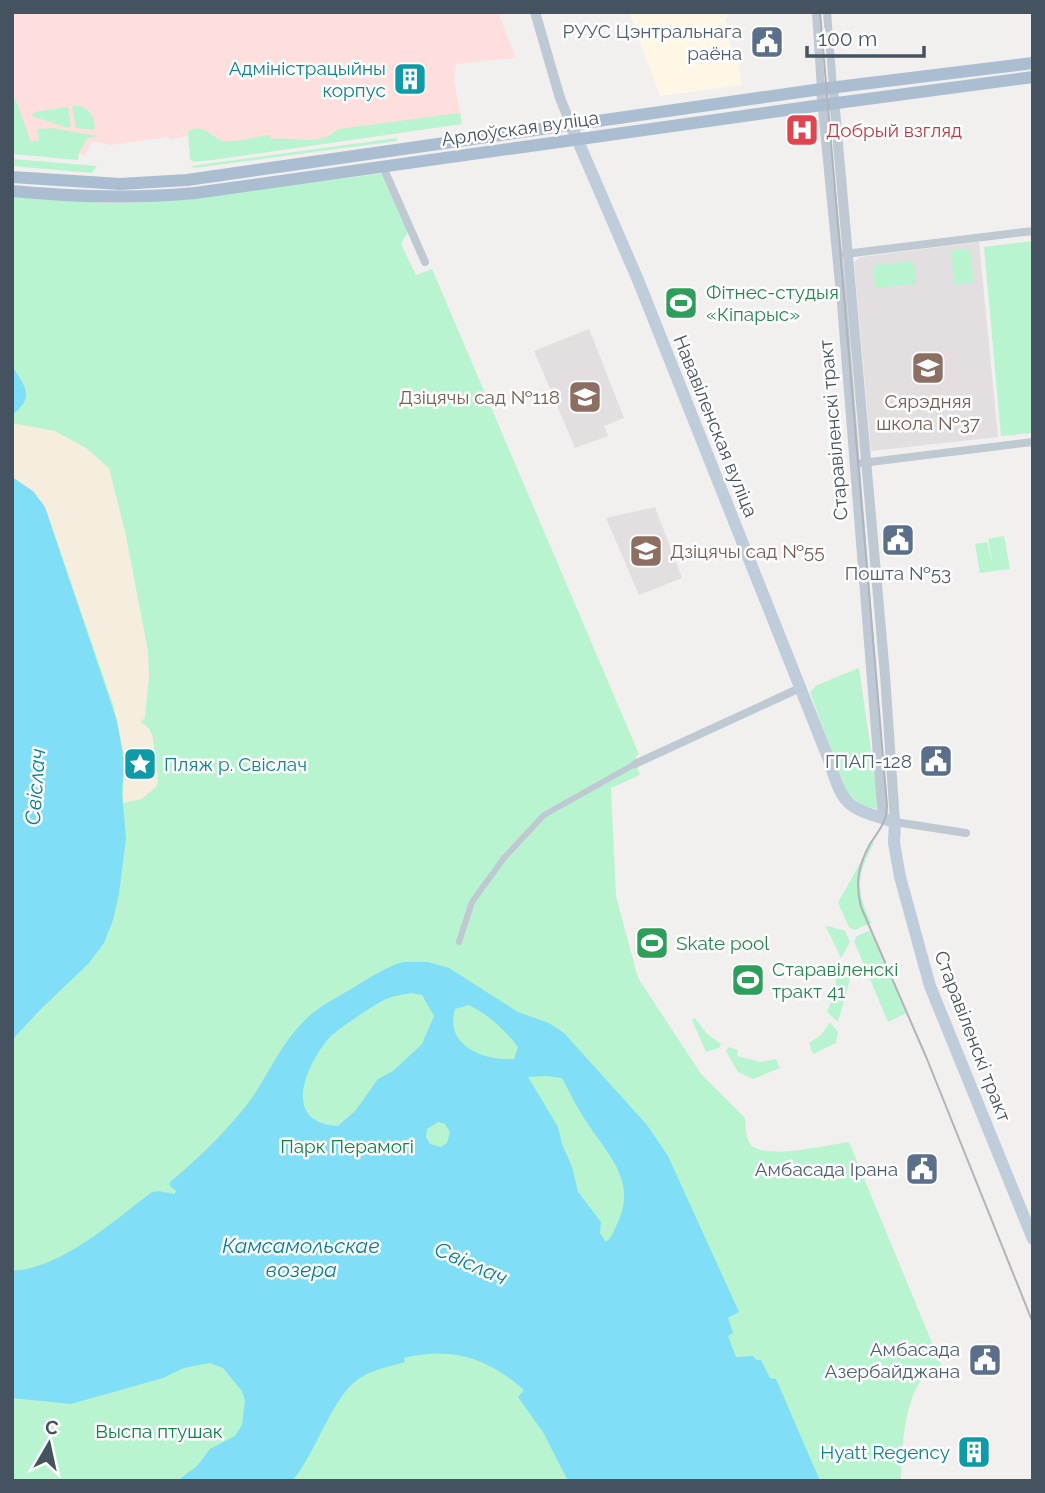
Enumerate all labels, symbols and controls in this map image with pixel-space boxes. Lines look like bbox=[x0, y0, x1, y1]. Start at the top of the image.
scale bar bbox=[807, 14, 924, 58]
place label: РУУС Цэнтральнага раёна bbox=[563, 20, 742, 64]
public building icon: РУУС Цэнтральнага раёна bbox=[748, 23, 786, 61]
text: 100 m bbox=[818, 26, 877, 51]
place label: Адміністрацыйны корпус bbox=[229, 57, 386, 101]
building icon: Адміністрацыйны корпус bbox=[391, 60, 429, 98]
street label: Арлоўская вуліца bbox=[440, 106, 600, 150]
hospital icon: Добрый взгляд bbox=[783, 111, 821, 149]
place label: Добрый взгляд bbox=[826, 119, 962, 141]
place label: Фітнес-студыя «Кіпарыс» bbox=[706, 281, 839, 325]
sports icon: Фітнес-студыя «Кіпарыс» bbox=[662, 284, 700, 322]
street label: Нававіленская вуліца bbox=[669, 332, 763, 520]
street label: Старавіленскі тракт bbox=[814, 339, 852, 521]
school or university icon: Сярэдняя школа №37 bbox=[909, 349, 947, 387]
school or university icon: Дзіцячы сад №118 bbox=[566, 378, 604, 416]
place label: Дзіцячы сад №118 bbox=[399, 386, 560, 408]
place label: Сярэдняя школа №37 bbox=[876, 390, 980, 434]
public building icon: Пошта №53 bbox=[879, 521, 917, 559]
school or university icon: Дзіцячы сад №55 bbox=[627, 532, 665, 570]
place label: Дзіцячы сад №55 bbox=[670, 540, 825, 562]
place label: Пошта №53 bbox=[845, 562, 951, 584]
public building icon: ГПАП-128 bbox=[917, 742, 955, 780]
place icon: Пляж р. Свіслач bbox=[121, 745, 159, 783]
water label: Свіслач bbox=[20, 748, 50, 826]
place label: ГПАП-128 bbox=[825, 750, 912, 772]
place label: Пляж р. Свіслач bbox=[164, 753, 307, 775]
sports icon: Skate pool bbox=[633, 924, 671, 962]
place label: Skate pool bbox=[676, 932, 770, 954]
street label: Старавіленскі тракт bbox=[930, 947, 1016, 1125]
place label: Старавіленскі тракт 41 bbox=[772, 958, 898, 1002]
sports icon: Старавіленскі тракт 41 bbox=[729, 961, 767, 999]
park label: Парк Перамогі bbox=[280, 1135, 414, 1157]
public building icon: Амбасада Ірана bbox=[903, 1150, 941, 1188]
place label: Амбасада Ірана bbox=[755, 1158, 898, 1180]
water label: Камсамольскае возера bbox=[222, 1233, 380, 1282]
water label: Свіслач bbox=[431, 1236, 511, 1290]
place label: Амбасада Азербайджана bbox=[825, 1338, 960, 1382]
public building icon: Амбасада Азербайджана bbox=[966, 1341, 1004, 1379]
north arrow bbox=[14, 1409, 84, 1479]
text: С bbox=[43, 1415, 60, 1439]
park label: Выспа птушак bbox=[95, 1420, 223, 1442]
building icon: Hyatt Regency bbox=[955, 1433, 993, 1471]
place label: Hyatt Regency bbox=[820, 1441, 950, 1463]

